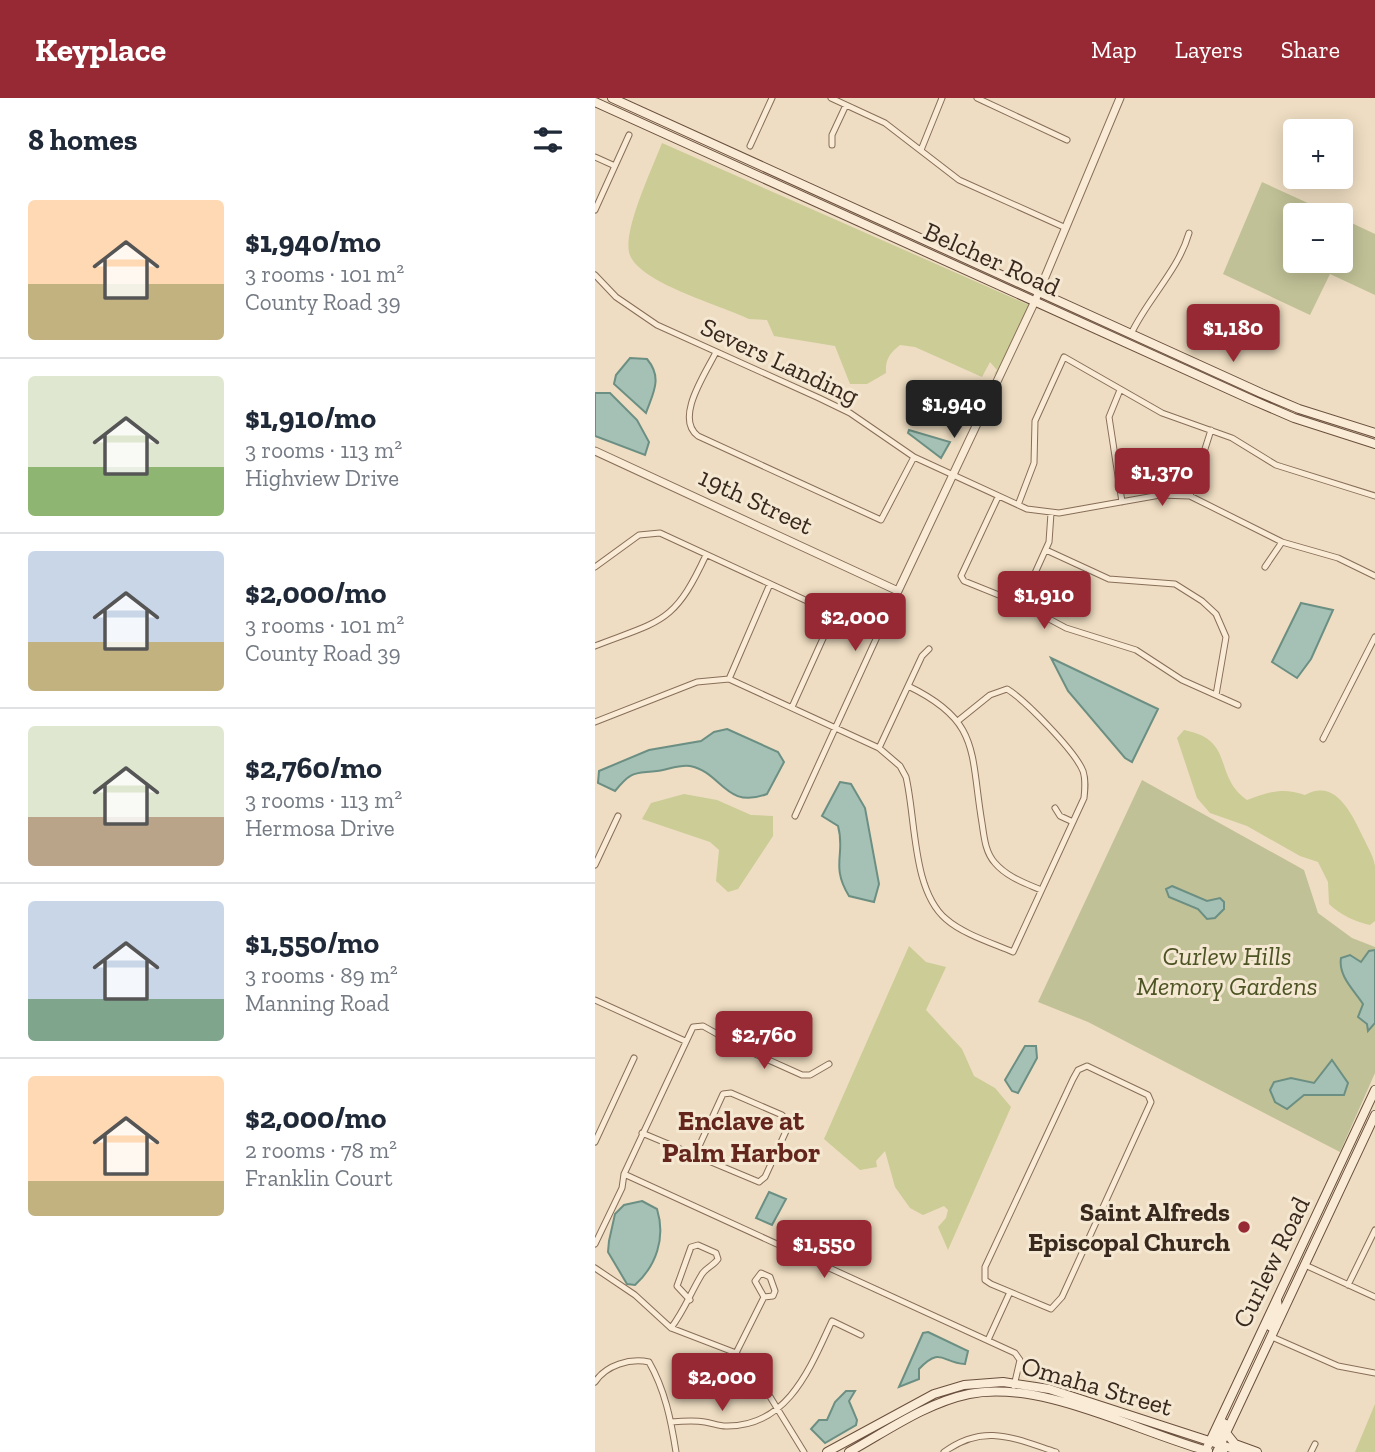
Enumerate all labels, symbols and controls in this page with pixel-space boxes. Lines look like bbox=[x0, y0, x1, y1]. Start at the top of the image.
text: Keyplace bbox=[35, 30, 166, 69]
text: Map bbox=[1091, 35, 1137, 64]
text: Layers bbox=[1175, 35, 1243, 64]
text: Share bbox=[1281, 35, 1340, 64]
map controls bbox=[1283, 119, 1353, 273]
button: + bbox=[1283, 119, 1353, 189]
icon: filters bbox=[529, 121, 567, 159]
text: 8 homes bbox=[28, 122, 137, 158]
button: − bbox=[1283, 203, 1353, 273]
street label: Belcher Road bbox=[919, 215, 1065, 303]
text: $1,940/mo bbox=[245, 224, 381, 260]
icon: home bbox=[84, 228, 168, 312]
text: 3 rooms · 101 m² bbox=[245, 260, 404, 288]
text: County Road 39 bbox=[245, 288, 401, 316]
pin: $1,180 bbox=[1176, 304, 1290, 364]
street label: Severs Landing bbox=[696, 310, 864, 412]
text: $1,180 bbox=[1203, 313, 1263, 341]
pin: $1,940 bbox=[897, 380, 1011, 440]
text: $1,940 bbox=[922, 389, 986, 417]
text: $1,910/mo bbox=[245, 400, 376, 436]
icon: home bbox=[84, 404, 168, 488]
text: 3 rooms · 113 m² bbox=[245, 436, 402, 464]
pin: $1,370 bbox=[1105, 448, 1219, 508]
text: $1,370 bbox=[1131, 457, 1193, 485]
street label: 19th Street bbox=[694, 461, 818, 541]
text: Highview Drive bbox=[245, 464, 399, 492]
pin: $1,910 bbox=[987, 572, 1101, 631]
text: $2,000/mo bbox=[245, 575, 386, 611]
icon: home bbox=[84, 579, 168, 663]
text: $1,910 bbox=[1014, 580, 1074, 608]
pin: $2,000 bbox=[798, 594, 912, 653]
text: $2,000 bbox=[821, 602, 889, 630]
text: 3 rooms · 101 m² bbox=[245, 611, 404, 639]
text: County Road 39 bbox=[245, 639, 401, 667]
text: $2,760/mo bbox=[245, 750, 382, 786]
icon: home bbox=[84, 754, 168, 838]
text: 3 rooms · 113 m² bbox=[245, 786, 402, 814]
text: Hermosa Drive bbox=[245, 814, 395, 842]
text: $1,550/mo bbox=[245, 925, 379, 961]
icon: home bbox=[84, 929, 168, 1013]
park label: Curlew Hills Memory Gardens bbox=[1136, 940, 1318, 1002]
text: 3 rooms · 89 m² bbox=[245, 961, 398, 989]
text: Manning Road bbox=[245, 989, 389, 1017]
pin: $2,760 bbox=[707, 1012, 821, 1071]
text: $2,760 bbox=[731, 1020, 797, 1048]
text: $2,000/mo bbox=[245, 1100, 386, 1136]
icon: home bbox=[84, 1104, 168, 1188]
district label: Enclave at Palm Harbor bbox=[662, 1104, 820, 1169]
text: 2 rooms · 78 m² bbox=[245, 1136, 397, 1164]
text: Franklin Court bbox=[245, 1164, 392, 1192]
street label: Curlew Road bbox=[1225, 1191, 1317, 1333]
place label: Saint Alfreds Episcopal Church bbox=[1028, 1196, 1230, 1258]
marker: Saint Alfreds Episcopal Church bbox=[1236, 1219, 1252, 1235]
pin: $1,550 bbox=[767, 1220, 881, 1280]
text: $1,550 bbox=[793, 1229, 855, 1257]
street label: Omaha Street bbox=[1018, 1349, 1176, 1423]
pin: $2,000 bbox=[665, 1354, 779, 1413]
text: $2,000 bbox=[688, 1362, 756, 1390]

